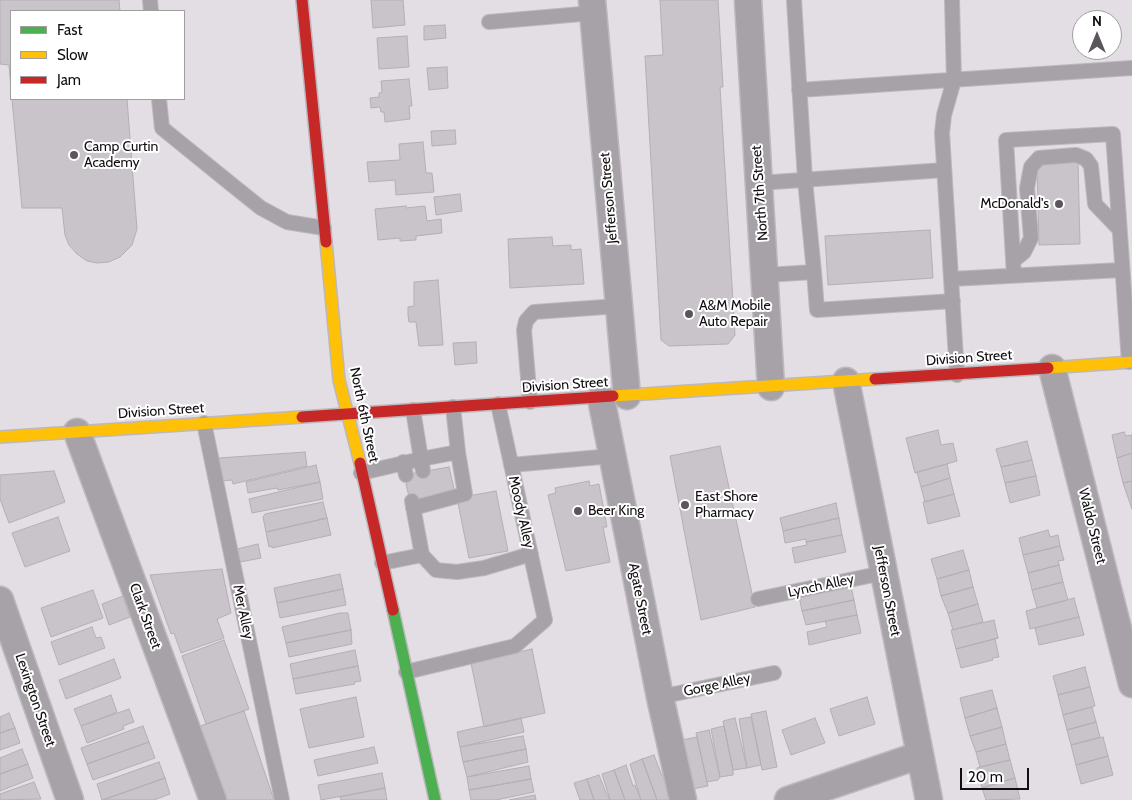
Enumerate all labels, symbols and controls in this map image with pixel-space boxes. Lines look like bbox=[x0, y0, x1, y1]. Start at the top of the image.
legend bbox=[10, 10, 185, 100]
north arrow bbox=[1072, 10, 1122, 60]
text: N bbox=[1092, 12, 1102, 30]
text: Fast bbox=[57, 21, 82, 39]
text: Slow bbox=[57, 46, 88, 64]
text: Jam bbox=[57, 71, 81, 89]
place label: Camp Curtin Academy bbox=[84, 139, 158, 172]
street label: North 7th Street bbox=[748, 145, 772, 241]
marker: Camp Curtin Academy bbox=[68, 149, 80, 161]
street label: Jefferson Street bbox=[597, 152, 621, 244]
place label: McDonald's bbox=[980, 196, 1049, 212]
marker: McDonald's bbox=[1053, 198, 1065, 210]
place label: A&M Mobile Auto Repair bbox=[699, 298, 771, 331]
marker: A&M Mobile Auto Repair bbox=[683, 308, 695, 320]
street label: Division Street bbox=[925, 347, 1013, 369]
street label: North 6th Street bbox=[346, 366, 382, 464]
street label: Division Street bbox=[521, 374, 609, 396]
street label: Division Street bbox=[117, 400, 205, 422]
street label: Moody Alley bbox=[505, 474, 537, 550]
street label: Waldo Street bbox=[1075, 486, 1109, 566]
place label: East Shore Pharmacy bbox=[695, 489, 758, 522]
marker: East Shore Pharmacy bbox=[679, 499, 691, 511]
place label: Beer King bbox=[588, 503, 644, 519]
marker: Beer King bbox=[572, 505, 584, 517]
street label: Jefferson Street bbox=[870, 544, 904, 638]
street label: Agate Street bbox=[625, 562, 655, 636]
street label: Lynch Alley bbox=[786, 571, 856, 601]
street label: Clark Street bbox=[125, 581, 165, 651]
street label: Mer Alley bbox=[229, 583, 257, 641]
street label: Lexington Street bbox=[11, 651, 59, 749]
street label: Gorge Alley bbox=[682, 670, 752, 700]
scale bar bbox=[962, 758, 1031, 790]
text: 20 m bbox=[968, 768, 1003, 786]

